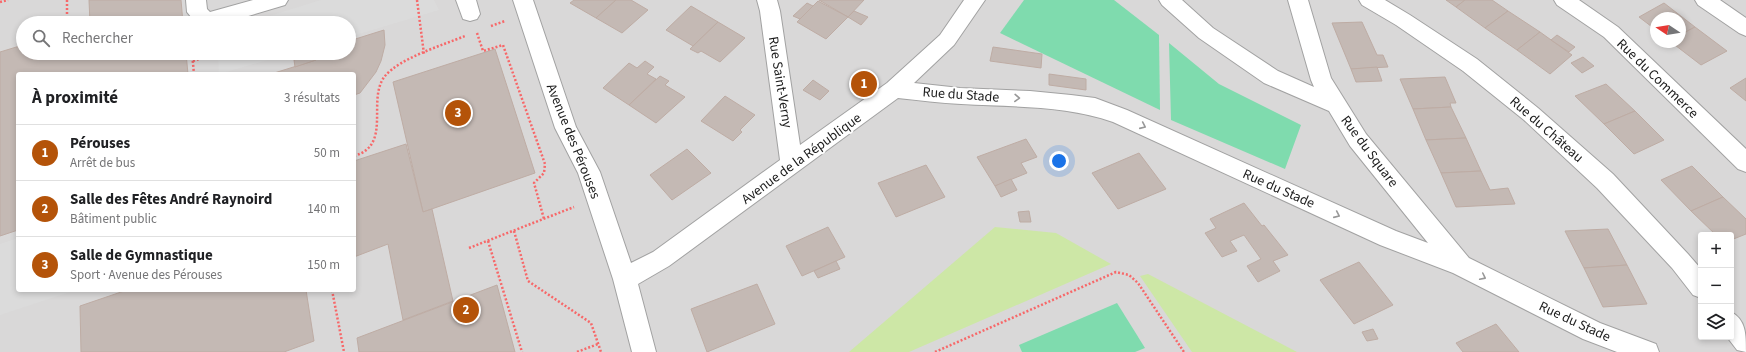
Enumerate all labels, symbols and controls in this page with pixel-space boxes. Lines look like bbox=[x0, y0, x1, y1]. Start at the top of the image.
north arrow bbox=[1650, 12, 1686, 48]
search box bbox=[16, 16, 356, 60]
icon: search bbox=[30, 27, 52, 49]
text: Rechercher bbox=[62, 28, 133, 49]
street label: Rue du Commerce bbox=[1612, 34, 1703, 123]
street label: Rue Saint-Verny bbox=[763, 35, 797, 130]
pin: 1 bbox=[851, 69, 877, 99]
street label: Avenue des Pérouses bbox=[541, 81, 605, 202]
street label: Rue du Stade bbox=[922, 82, 1000, 108]
text: À proximité bbox=[32, 86, 118, 110]
text: 3 résultats bbox=[284, 89, 340, 107]
street label: Rue du Château bbox=[1505, 92, 1588, 167]
one-way arrow bbox=[1014, 94, 1020, 102]
pin: 3 bbox=[445, 98, 471, 128]
street label: Avenue de la République bbox=[737, 108, 866, 209]
street label: Rue du Square bbox=[1336, 112, 1403, 192]
one-way arrow bbox=[1138, 121, 1146, 129]
text: Pérouses bbox=[70, 133, 130, 154]
text: 1 bbox=[42, 144, 48, 162]
text: 50 m bbox=[314, 144, 340, 162]
your location bbox=[1049, 151, 1069, 171]
text: Arrêt de bus bbox=[70, 154, 135, 172]
street label: Rue du Stade bbox=[1239, 164, 1318, 214]
text: Salle des Fêtes André Raynoird bbox=[70, 189, 272, 210]
text: 2 bbox=[42, 200, 48, 218]
text: 140 m bbox=[307, 200, 340, 218]
text: Bâtiment public bbox=[70, 210, 157, 228]
one-way arrow bbox=[1333, 210, 1341, 218]
map controls bbox=[1698, 232, 1734, 340]
button: + bbox=[1698, 232, 1734, 268]
text: Salle de Gymnastique bbox=[70, 245, 213, 266]
text: 3 bbox=[42, 256, 48, 274]
text: 150 m bbox=[307, 256, 340, 274]
text: Sport · Avenue des Pérouses bbox=[70, 266, 222, 284]
button: − bbox=[1698, 268, 1734, 304]
one-way arrow bbox=[1478, 272, 1486, 280]
pin: 2 bbox=[453, 295, 479, 325]
street label: Rue du Stade bbox=[1536, 297, 1614, 347]
button: layers bbox=[1698, 304, 1734, 340]

